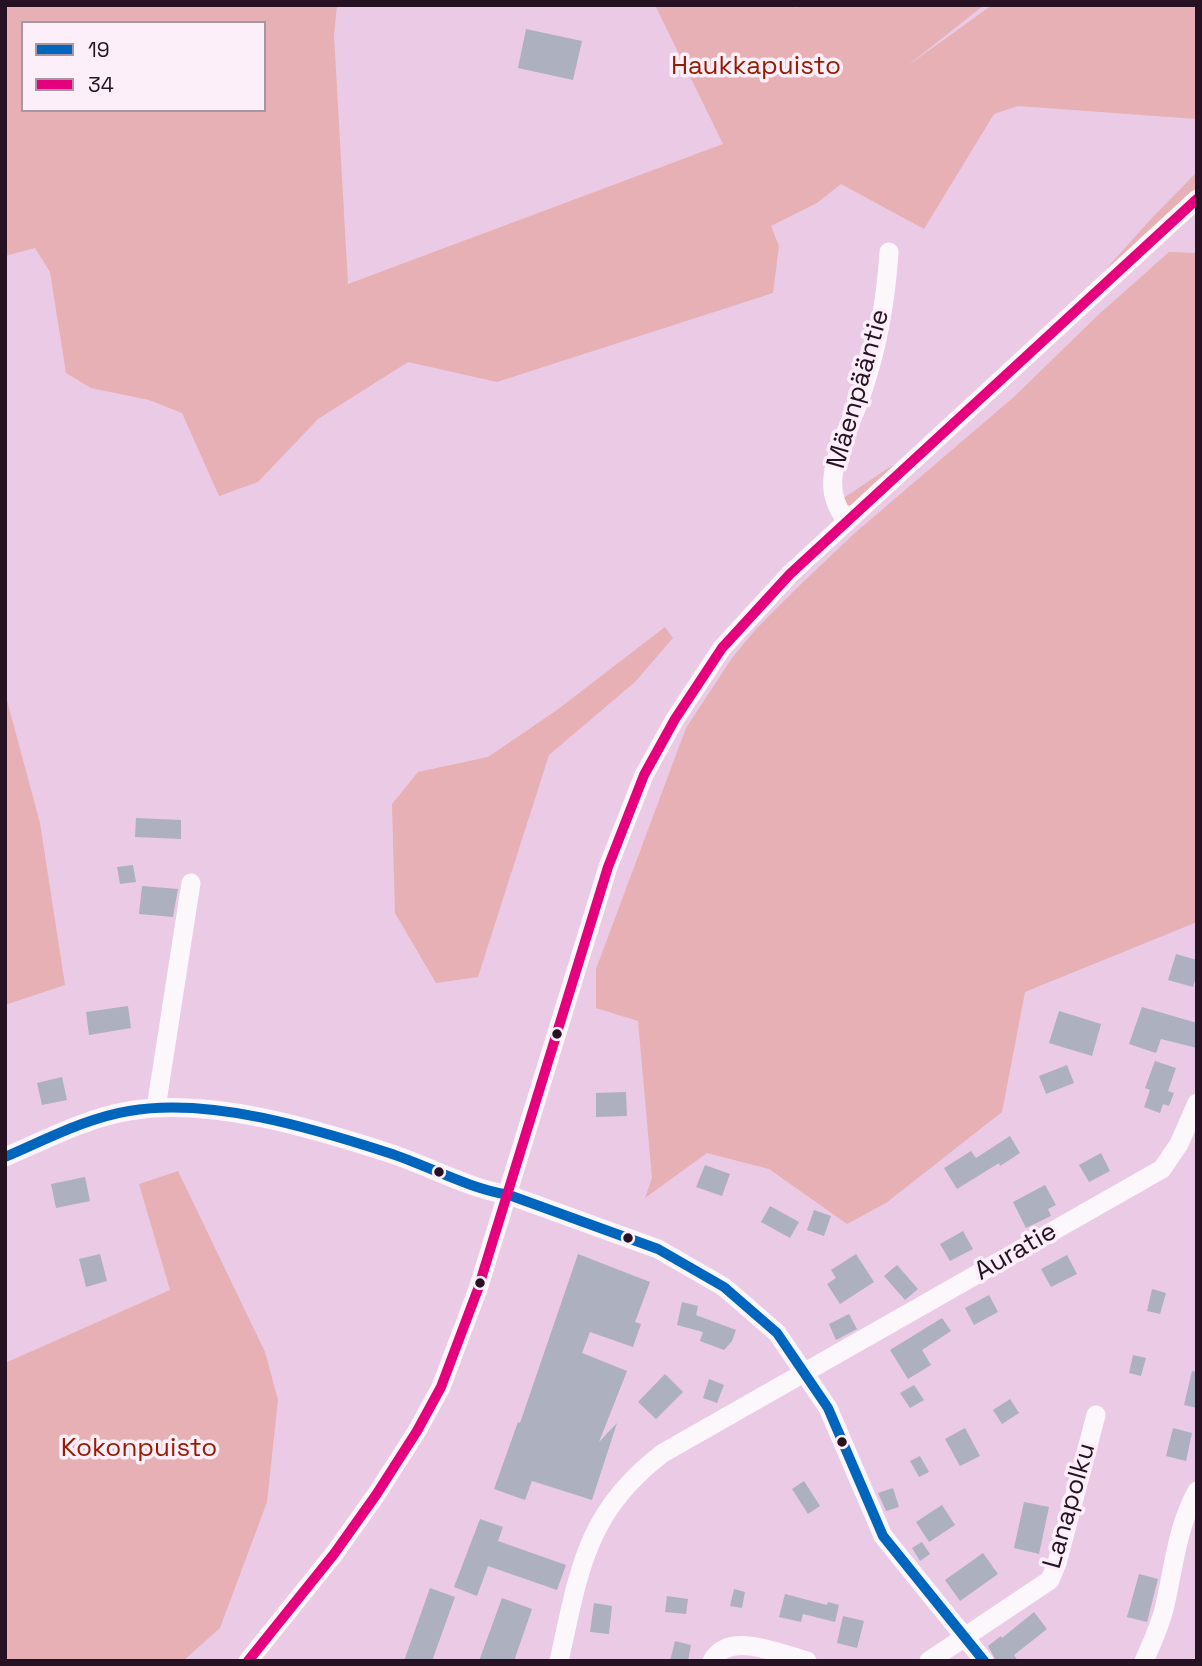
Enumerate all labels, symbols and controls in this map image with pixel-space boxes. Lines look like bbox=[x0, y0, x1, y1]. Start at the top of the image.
legend bbox=[21, 21, 266, 112]
text: 19 bbox=[88, 36, 110, 63]
park label: Haukkapuisto bbox=[671, 51, 841, 83]
text: 34 bbox=[88, 71, 114, 98]
street label: Mäenpääntie bbox=[821, 306, 897, 472]
unlabelled marker bbox=[550, 1027, 564, 1041]
unlabelled marker bbox=[432, 1165, 446, 1179]
street label: Auratie bbox=[969, 1216, 1063, 1288]
unlabelled marker bbox=[621, 1231, 635, 1245]
unlabelled marker bbox=[473, 1276, 487, 1290]
park label: Kokonpuisto bbox=[61, 1433, 217, 1465]
unlabelled marker bbox=[835, 1435, 849, 1449]
street label: Lanapolku bbox=[1037, 1440, 1103, 1572]

